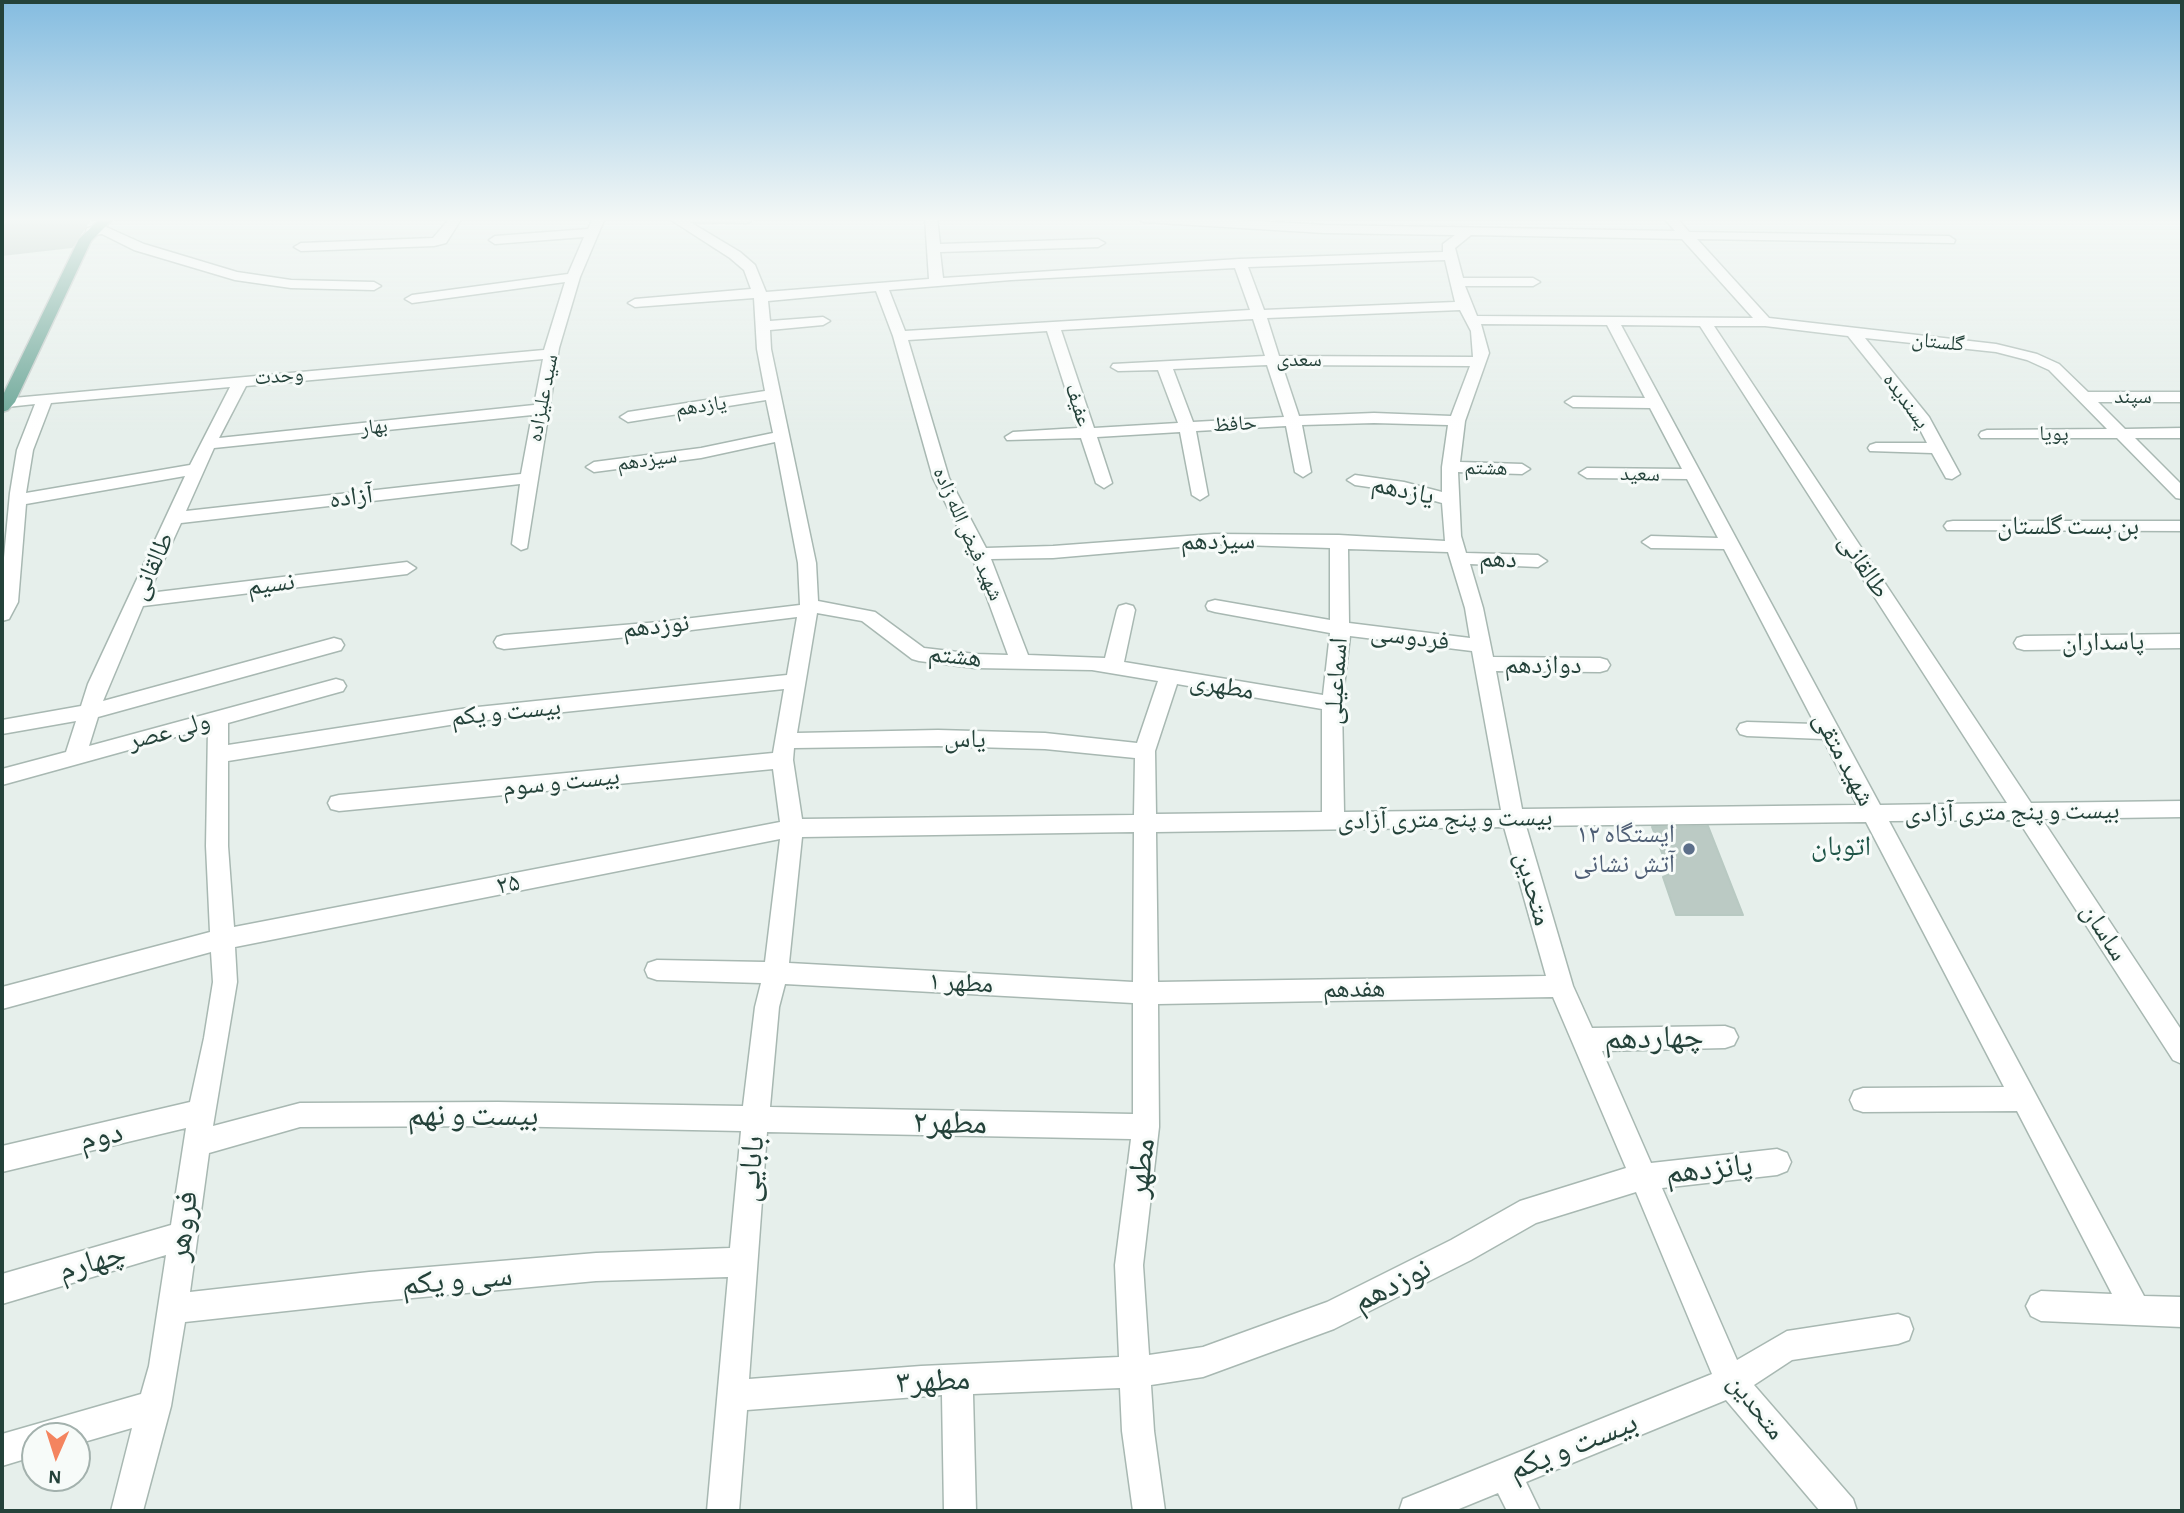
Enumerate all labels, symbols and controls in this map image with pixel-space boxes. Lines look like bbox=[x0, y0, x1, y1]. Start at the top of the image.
street label: گلستان bbox=[1910, 327, 1966, 357]
street label: سعدی bbox=[1276, 347, 1322, 373]
street label: سید علیزاده bbox=[522, 352, 564, 444]
street label: وحدت bbox=[253, 361, 305, 391]
street label: پسندیده bbox=[1877, 368, 1935, 434]
street label: عفیف bbox=[1059, 380, 1097, 430]
street label: سپند bbox=[2114, 384, 2152, 410]
street label: یازدهم bbox=[674, 390, 728, 422]
street label: حافظ bbox=[1212, 410, 1258, 438]
street label: بهار bbox=[359, 413, 389, 441]
street label: پویا bbox=[2039, 421, 2069, 447]
street label: سیزدهم bbox=[615, 443, 679, 477]
street label: هشتم bbox=[1464, 455, 1508, 481]
street label: سعید bbox=[1620, 461, 1660, 487]
street label: شهید فیض الله زاده bbox=[927, 463, 1009, 605]
street label: یازدهم bbox=[1369, 468, 1437, 512]
street label: آزاده bbox=[327, 479, 375, 515]
street label: بن بست گلستان bbox=[1997, 510, 2139, 542]
street label: سیزدهم bbox=[1180, 525, 1256, 557]
street label: طالقانی bbox=[123, 527, 181, 605]
street label: طالقانی bbox=[1832, 528, 1896, 604]
street label: دهم bbox=[1479, 543, 1517, 575]
street label: نسیم bbox=[246, 566, 296, 602]
street label: نوزدهم bbox=[621, 607, 691, 645]
street label: فردوسی bbox=[1369, 617, 1451, 657]
street label: پاسداران bbox=[2061, 626, 2145, 658]
street label: اسماعیلی bbox=[1317, 636, 1355, 726]
street label: هشتم bbox=[927, 638, 983, 674]
street label: دوازدهم bbox=[1505, 649, 1581, 681]
street label: مطهری bbox=[1187, 665, 1257, 707]
street label: بیست و یکم bbox=[450, 691, 562, 733]
street label: ولی عصر bbox=[125, 705, 213, 757]
street label: شهید متقی bbox=[1806, 707, 1882, 811]
street label: یاس bbox=[944, 723, 986, 755]
street label: بیست و سوم bbox=[501, 760, 621, 804]
street label: بیست و پنج متری آزادی bbox=[1904, 795, 2120, 829]
street label: بیست و پنج متری آزادی bbox=[1337, 802, 1553, 836]
place label: ایستگاه ۱۲ آتش نشانی bbox=[1573, 818, 1675, 880]
district label: اتوبان bbox=[1811, 830, 1871, 864]
marker: ایستگاه ۱۲ آتش نشانی bbox=[1681, 841, 1697, 857]
street label: متحدین bbox=[1508, 849, 1558, 929]
street label: ۲۵ bbox=[494, 866, 522, 902]
street label: ساسان bbox=[2074, 897, 2134, 967]
street label: مطهر ۱ bbox=[928, 966, 994, 1000]
street label: هفدهم bbox=[1322, 973, 1386, 1005]
street label: چهاردهم bbox=[1604, 1018, 1704, 1058]
street label: بیست و نهم bbox=[407, 1096, 539, 1134]
street label: مطهر۲ bbox=[913, 1103, 987, 1143]
street label: دوم bbox=[75, 1112, 127, 1160]
street label: بابایی bbox=[729, 1134, 773, 1204]
street label: مطهر bbox=[1118, 1136, 1164, 1200]
street label: پانزدهم bbox=[1664, 1145, 1754, 1193]
street label: فروهر bbox=[159, 1188, 207, 1264]
street label: چهارم bbox=[54, 1234, 130, 1290]
street label: نوزدهم bbox=[1347, 1249, 1437, 1321]
street label: سی و یکم bbox=[400, 1256, 514, 1304]
street label: مطهر۳ bbox=[895, 1360, 971, 1402]
street label: متحدین bbox=[1721, 1368, 1791, 1446]
street label: بیست و یکم bbox=[1503, 1403, 1643, 1489]
north arrow bbox=[21, 1422, 91, 1492]
text: N bbox=[48, 1467, 62, 1486]

